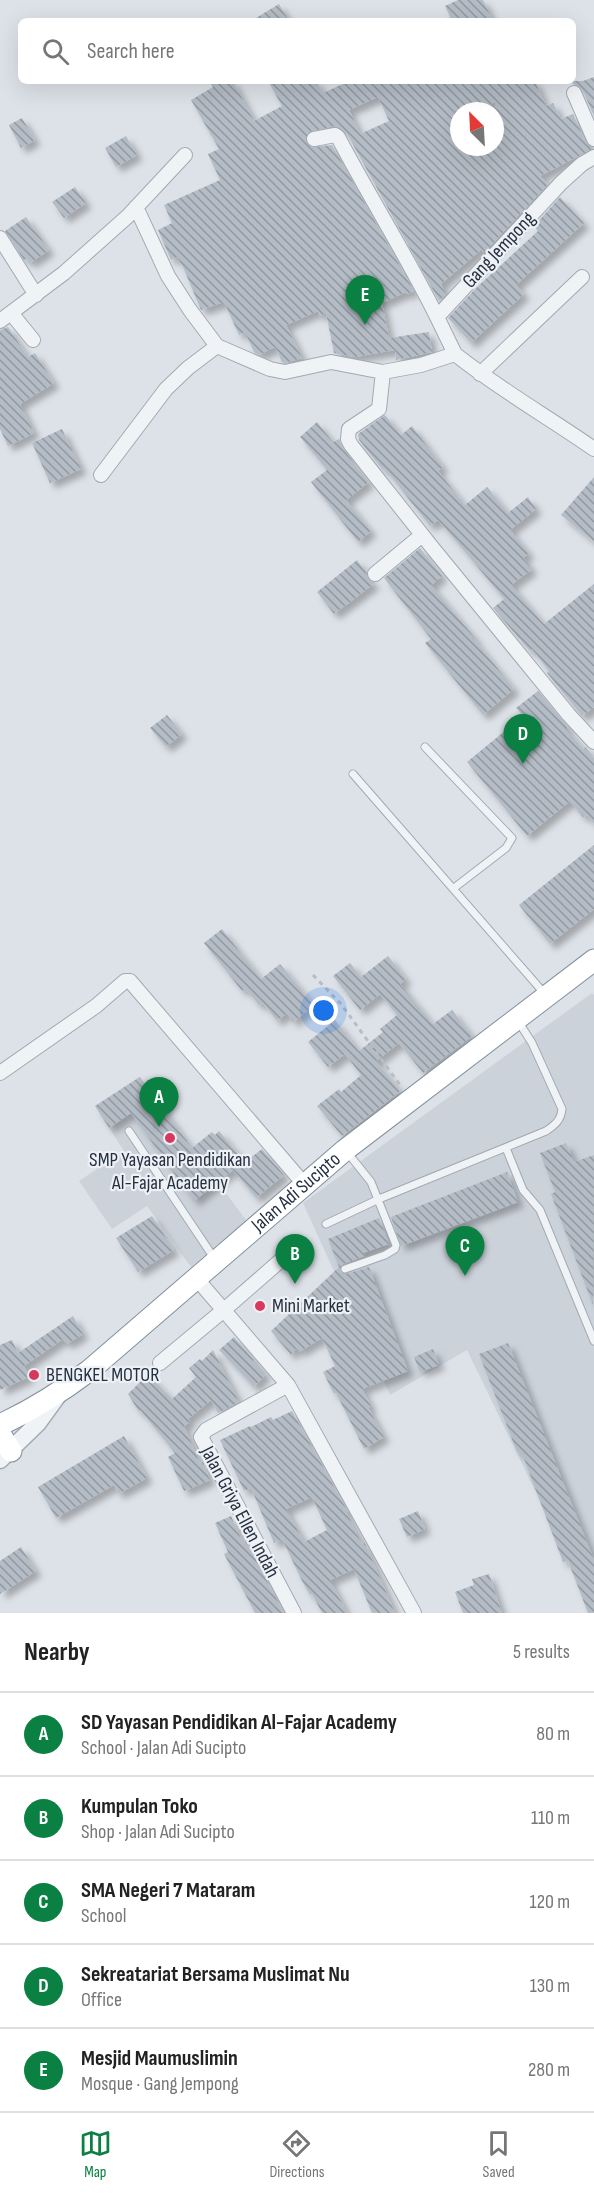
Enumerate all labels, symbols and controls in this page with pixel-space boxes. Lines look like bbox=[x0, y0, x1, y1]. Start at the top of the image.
search box bbox=[18, 18, 576, 84]
icon: search bbox=[39, 35, 72, 68]
text: Search here bbox=[87, 38, 174, 65]
north arrow bbox=[450, 102, 504, 156]
street label: Gang Jempong bbox=[458, 207, 540, 293]
pin: E bbox=[346, 276, 385, 325]
pin: D bbox=[504, 714, 542, 764]
your location bbox=[309, 996, 338, 1025]
pin: A bbox=[140, 1078, 178, 1127]
marker: SMP Yayasan Pendidikan Al-Fajar Academy bbox=[163, 1131, 177, 1145]
street label: Jalan Adi Sucipto bbox=[246, 1147, 346, 1238]
place label: SMP Yayasan Pendidikan Al-Fajar Academy bbox=[89, 1148, 251, 1195]
pin: C bbox=[446, 1226, 484, 1276]
pin: B bbox=[276, 1234, 314, 1284]
place label: Mini Market bbox=[272, 1294, 350, 1318]
marker: Mini Market bbox=[253, 1299, 267, 1313]
place label: BENGKEL MOTOR bbox=[46, 1363, 159, 1387]
marker: BENGKEL MOTOR bbox=[27, 1368, 41, 1382]
street label: Jalan Griya Ellen Indah bbox=[195, 1441, 285, 1582]
text: Nearby bbox=[24, 1637, 90, 1668]
text: 5 results bbox=[513, 1640, 570, 1664]
text: SD Yayasan Pendidikan Al-Fajar Academy bbox=[81, 1709, 397, 1736]
text: A bbox=[39, 1722, 48, 1746]
text: 80 m bbox=[536, 1722, 570, 1746]
text: School · Jalan Adi Sucipto bbox=[81, 1736, 246, 1760]
text: Kumpulan Toko bbox=[81, 1793, 198, 1820]
text: B bbox=[39, 1806, 48, 1830]
text: 110 m bbox=[531, 1806, 570, 1830]
text: Shop · Jalan Adi Sucipto bbox=[81, 1820, 235, 1844]
text: SMA Negeri 7 Mataram bbox=[81, 1877, 255, 1904]
text: C bbox=[38, 1890, 49, 1914]
text: 120 m bbox=[530, 1890, 570, 1914]
text: School bbox=[81, 1904, 126, 1928]
text: Sekreatariat Bersama Muslimat Nu bbox=[81, 1961, 350, 1988]
text: D bbox=[38, 1974, 49, 1998]
text: 130 m bbox=[530, 1974, 570, 1998]
text: Office bbox=[81, 1988, 122, 2012]
text: Mesjid Maumuslimin bbox=[81, 2045, 238, 2072]
text: E bbox=[39, 2058, 48, 2082]
text: 280 m bbox=[528, 2058, 570, 2082]
text: Mosque · Gang Jempong bbox=[81, 2072, 239, 2096]
tab: Map bbox=[79, 2127, 112, 2182]
tab: Directions bbox=[269, 2127, 325, 2182]
tab: Saved bbox=[482, 2127, 515, 2182]

